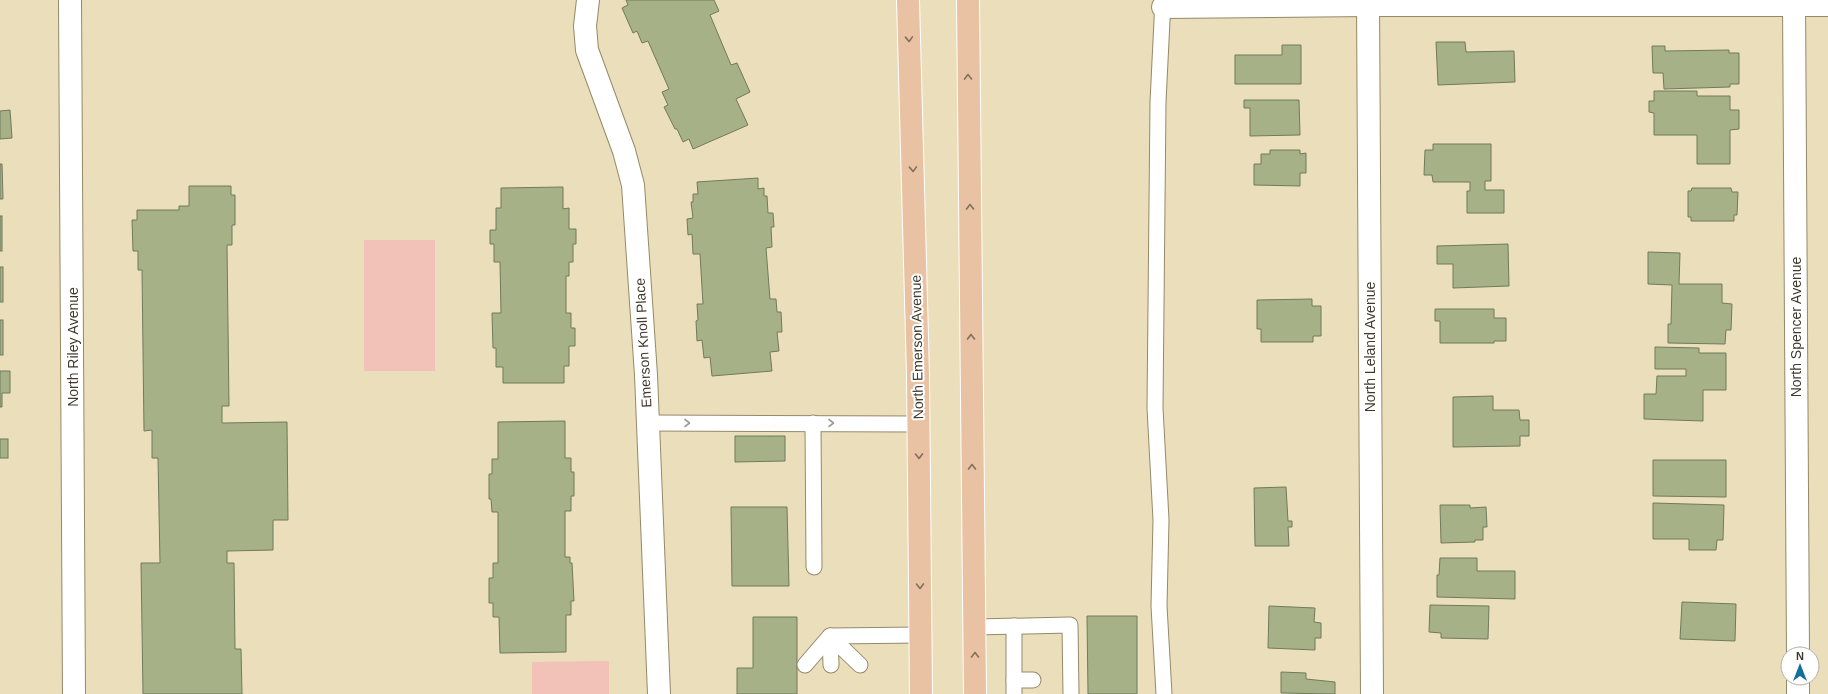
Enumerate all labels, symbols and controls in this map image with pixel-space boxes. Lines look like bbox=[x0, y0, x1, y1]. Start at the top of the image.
one-way arrow bbox=[905, 36, 913, 42]
one-way arrow bbox=[964, 74, 972, 80]
one-way arrow bbox=[909, 166, 917, 172]
one-way arrow bbox=[966, 204, 974, 210]
street label: North Spencer Avenue bbox=[1788, 256, 1804, 397]
street label: North Emerson Avenue bbox=[908, 274, 926, 419]
street label: Emerson Knoll Place bbox=[632, 277, 654, 408]
street label: North Leland Avenue bbox=[1362, 282, 1378, 412]
street label: North Riley Avenue bbox=[65, 287, 81, 407]
one-way arrow bbox=[967, 334, 975, 340]
one-way arrow bbox=[684, 419, 690, 427]
one-way arrow bbox=[828, 419, 834, 427]
one-way arrow bbox=[915, 453, 923, 459]
one-way arrow bbox=[968, 464, 976, 470]
one-way arrow bbox=[916, 583, 924, 589]
north arrow bbox=[1780, 646, 1820, 686]
text: N bbox=[1796, 650, 1804, 662]
one-way arrow bbox=[971, 652, 979, 658]

